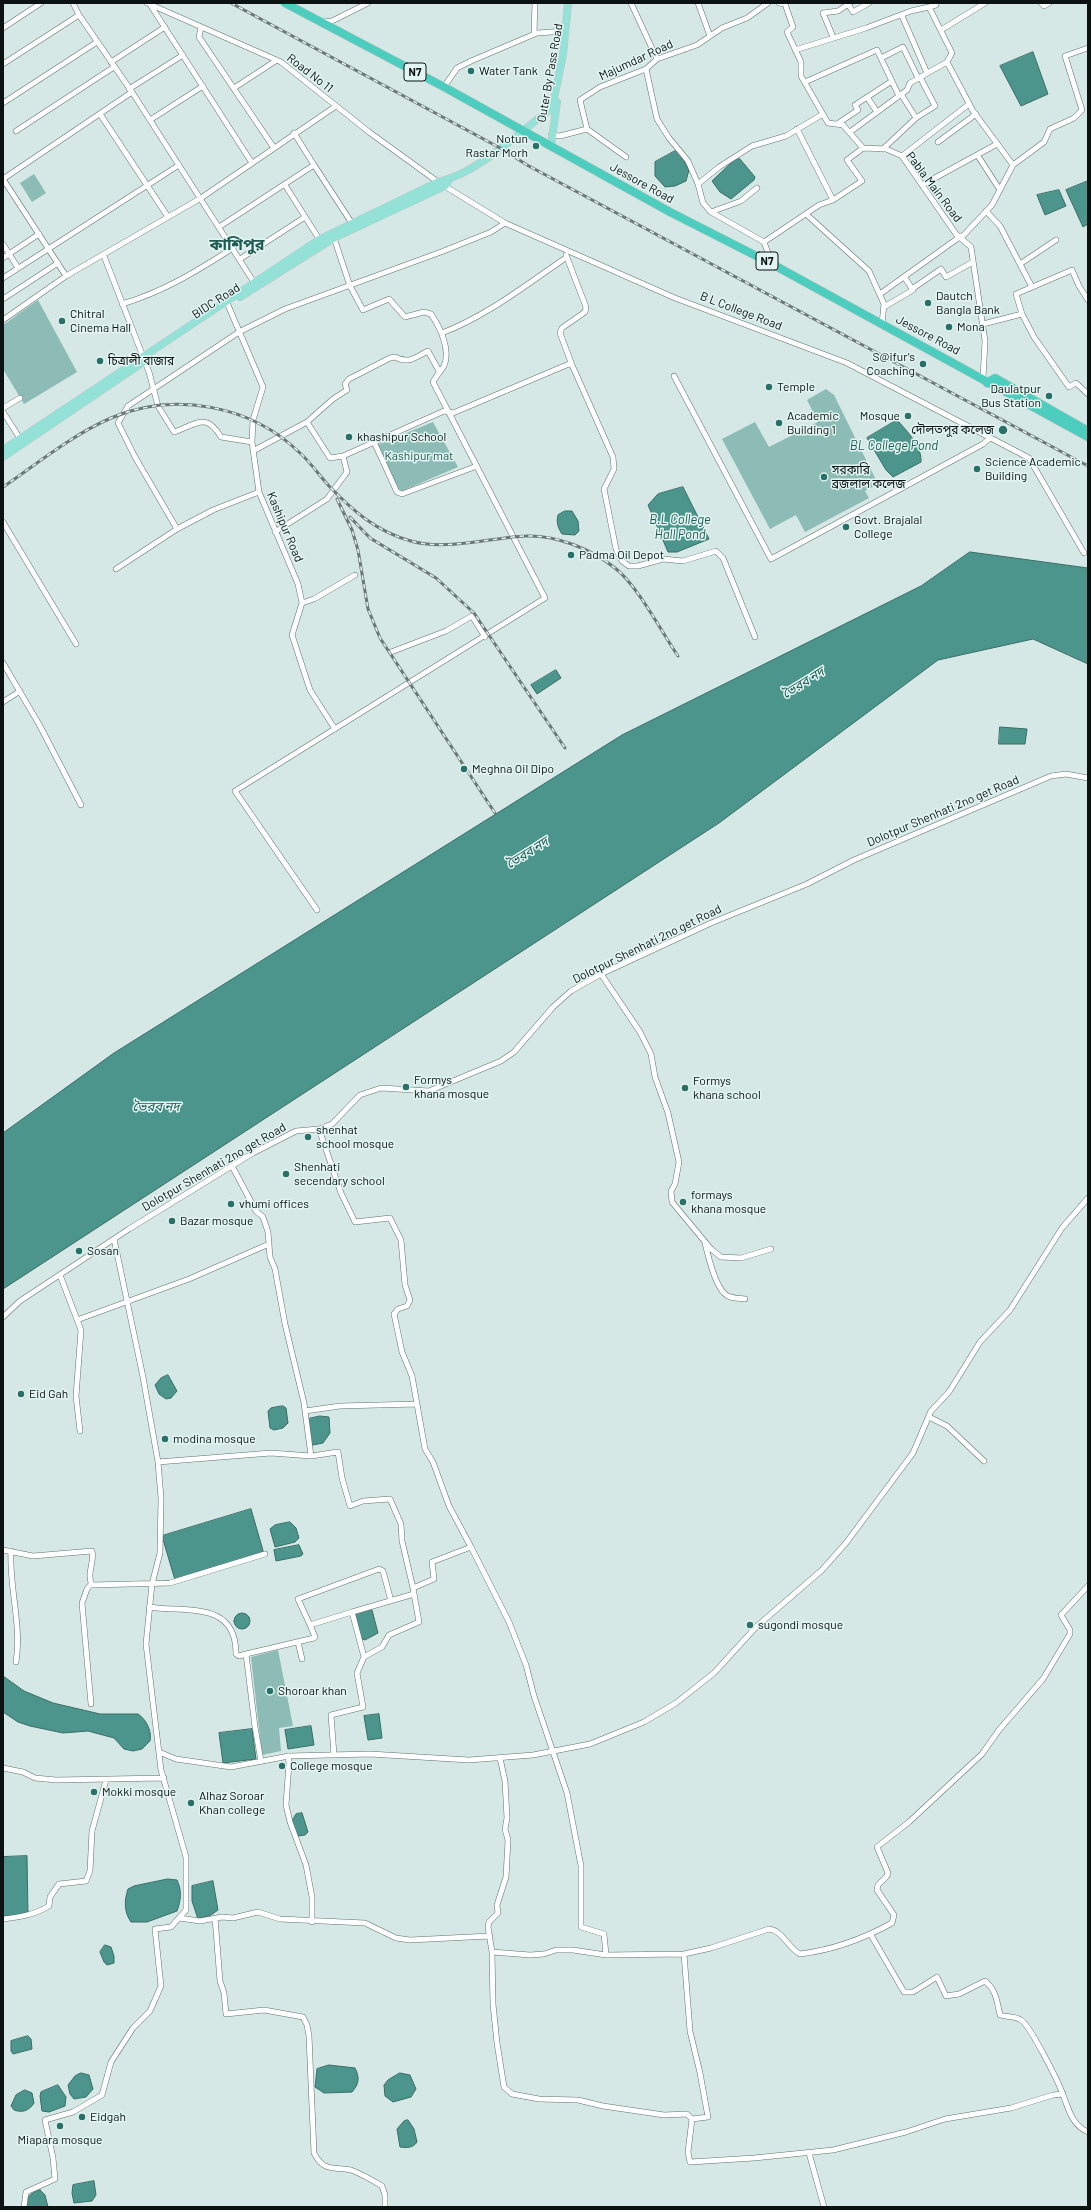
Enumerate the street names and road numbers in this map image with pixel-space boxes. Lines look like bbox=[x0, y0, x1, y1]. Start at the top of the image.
street label: Outer By Pass Road bbox=[534, 22, 566, 124]
street label: Majumdar Road bbox=[597, 37, 675, 83]
street label: Road No 11 bbox=[284, 51, 336, 95]
road number: N7 bbox=[404, 63, 426, 81]
street label: Pabla Main Road bbox=[903, 149, 965, 225]
street label: Jessore Road bbox=[608, 160, 676, 206]
road number: N7 bbox=[756, 252, 778, 270]
street label: BIDC Road bbox=[189, 280, 243, 322]
street label: B L College Road bbox=[698, 289, 784, 333]
street label: Jessore Road bbox=[893, 312, 963, 358]
street label: Kashipur Road bbox=[264, 490, 306, 564]
street label: Dolotpur Shenhati 2no get Road bbox=[865, 772, 1021, 850]
street label: Dolotpur Shenhati 2no get Road bbox=[570, 902, 724, 986]
street label: Dolotpur Shenhati 2no get Road bbox=[139, 1120, 289, 1214]

